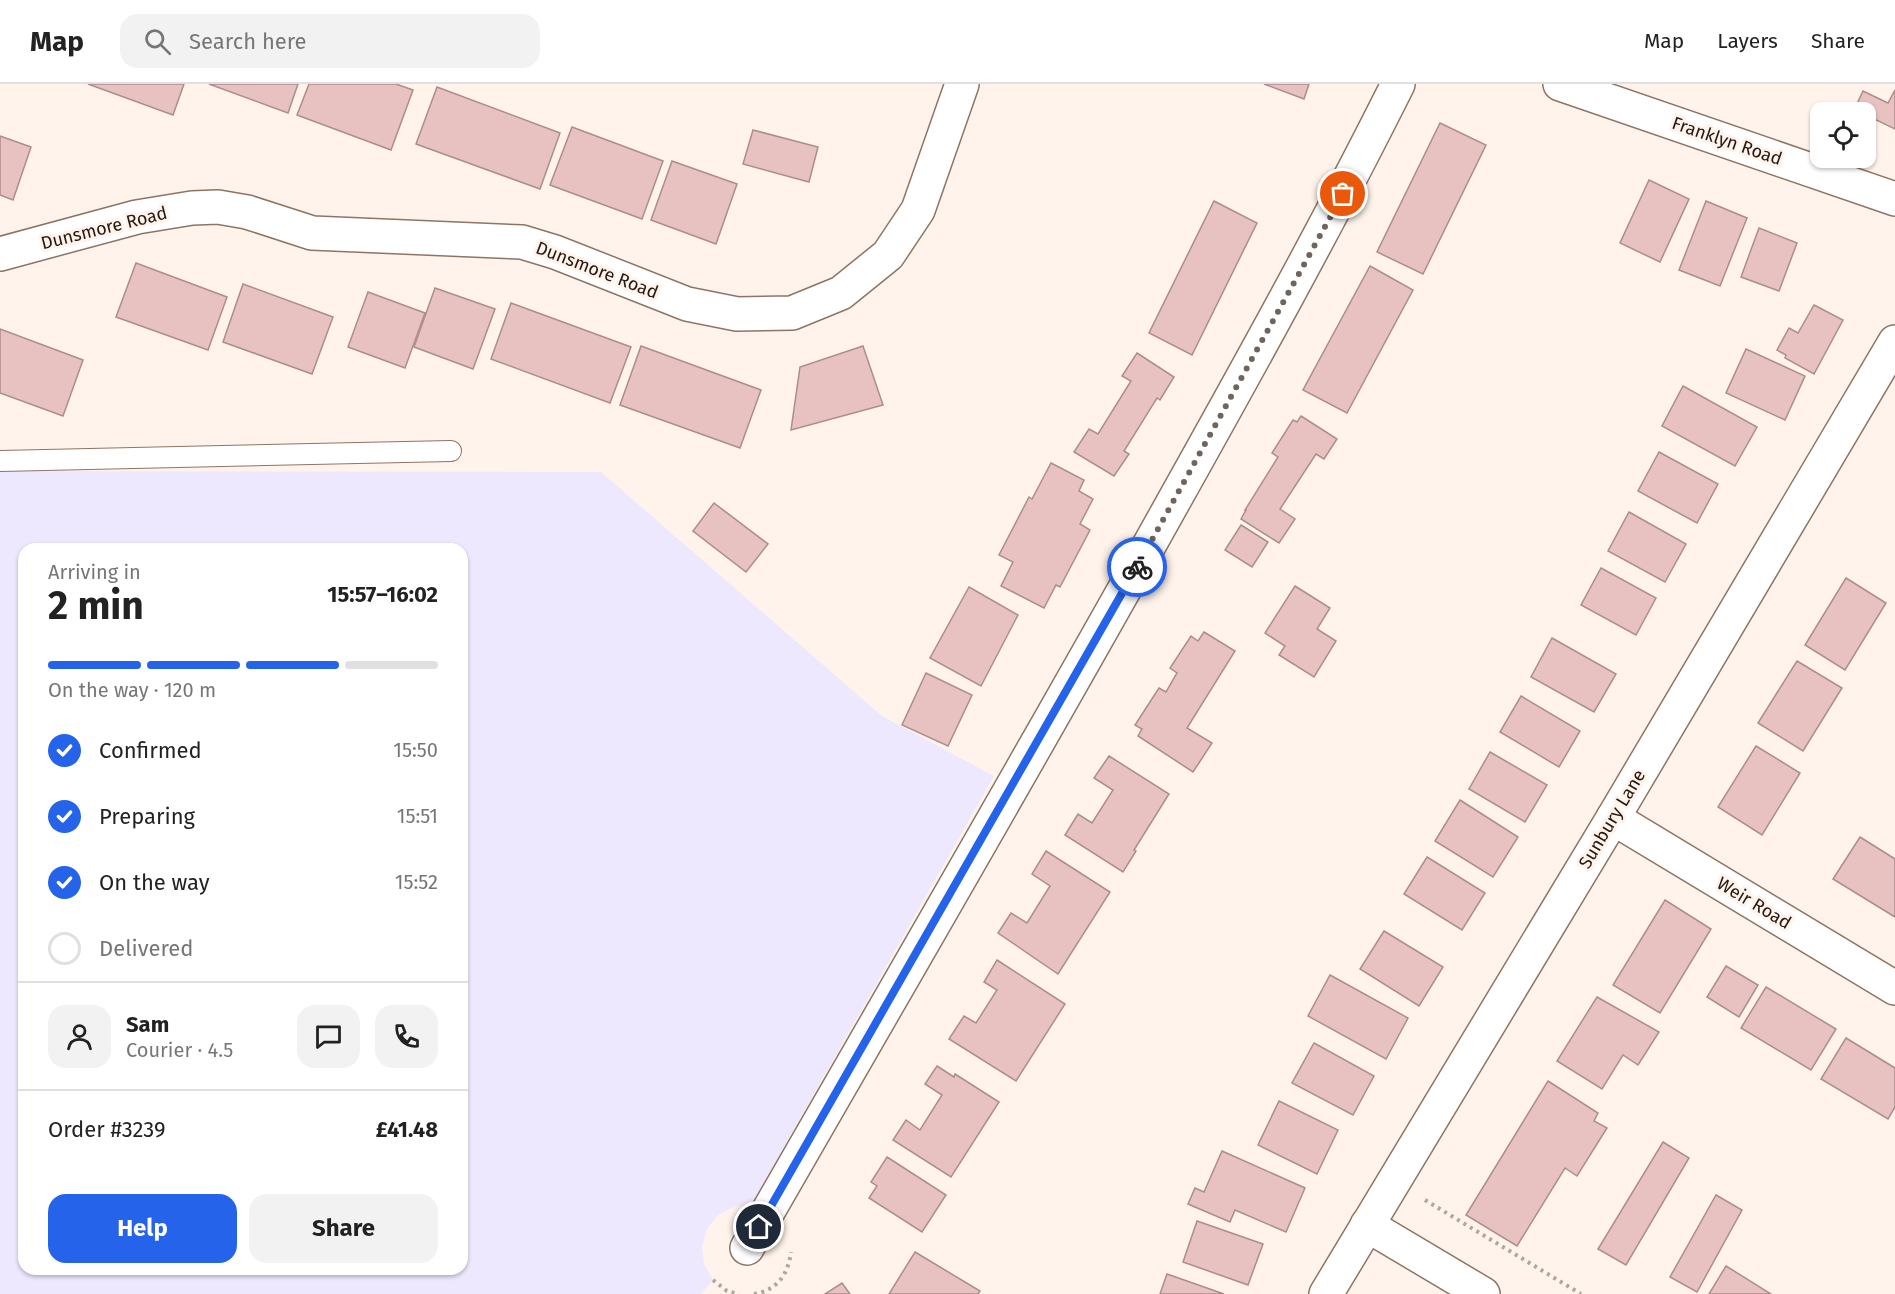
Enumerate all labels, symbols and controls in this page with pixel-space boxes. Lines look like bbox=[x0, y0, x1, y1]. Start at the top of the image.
search box bbox=[120, 14, 540, 68]
text: Map bbox=[30, 25, 84, 58]
icon: search bbox=[141, 25, 174, 58]
text: Search here bbox=[189, 28, 307, 55]
text: Map bbox=[1644, 28, 1684, 54]
text: Layers bbox=[1717, 28, 1778, 54]
text: Share bbox=[1811, 28, 1865, 54]
map controls bbox=[1810, 102, 1876, 168]
button: locate bbox=[1810, 102, 1876, 168]
street label: Franklyn Road bbox=[1669, 112, 1785, 170]
pin bbox=[1317, 168, 1368, 219]
icon: bag bbox=[1326, 177, 1359, 210]
street label: Dunsmore Road bbox=[39, 202, 169, 254]
street label: Dunsmore Road bbox=[533, 237, 661, 303]
courier bbox=[1107, 537, 1167, 597]
icon: bike bbox=[1121, 551, 1154, 584]
text: Arriving in bbox=[48, 560, 141, 584]
text: 15:57–16:02 bbox=[327, 581, 438, 608]
text: 2 min bbox=[48, 583, 144, 629]
text: On the way · 120 m bbox=[48, 678, 216, 702]
icon: check bbox=[48, 734, 81, 767]
text: Confirmed bbox=[99, 737, 202, 764]
text: 15:50 bbox=[393, 738, 438, 762]
street label: Sunbury Lane bbox=[1574, 766, 1650, 872]
icon: check bbox=[48, 800, 81, 833]
text: Preparing bbox=[99, 803, 195, 830]
text: 15:51 bbox=[397, 804, 438, 828]
icon: check bbox=[48, 866, 81, 899]
text: On the way bbox=[99, 869, 210, 896]
text: 15:52 bbox=[395, 870, 438, 894]
street label: Weir Road bbox=[1713, 872, 1795, 934]
text: Delivered bbox=[99, 935, 194, 962]
button: person bbox=[48, 1005, 111, 1068]
button: chat bbox=[297, 1005, 360, 1068]
button: phone bbox=[375, 1005, 438, 1068]
text: Sam bbox=[126, 1011, 169, 1038]
text: Courier · 4.5 bbox=[126, 1038, 233, 1062]
text: Order #3239 bbox=[48, 1116, 166, 1143]
text: £41.48 bbox=[376, 1116, 438, 1143]
button: Help bbox=[48, 1194, 237, 1263]
button: Share bbox=[249, 1194, 438, 1263]
pin bbox=[733, 1201, 784, 1252]
icon: home bbox=[742, 1210, 775, 1243]

